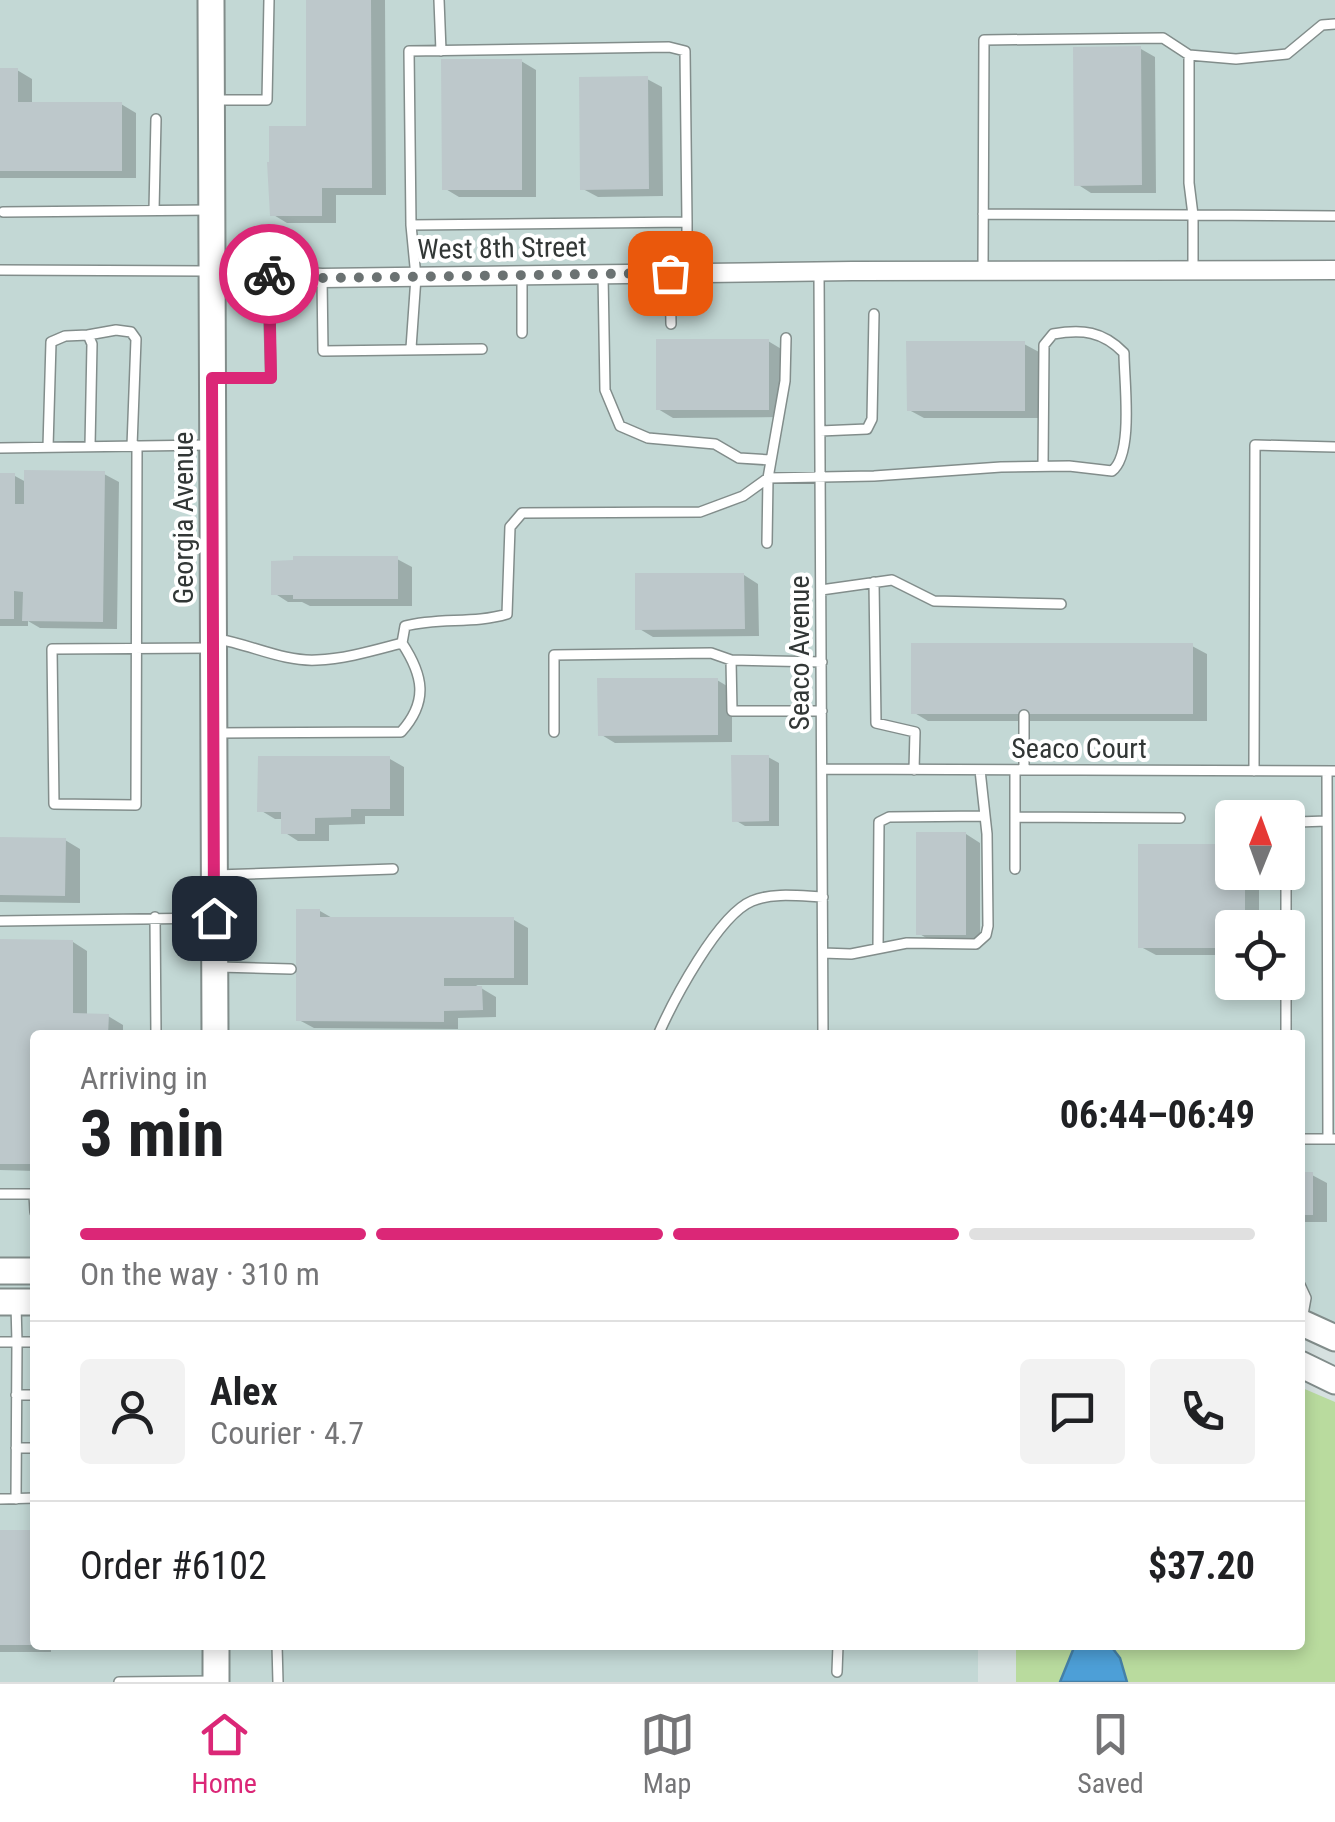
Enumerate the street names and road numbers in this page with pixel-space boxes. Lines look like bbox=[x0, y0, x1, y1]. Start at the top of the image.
street label: West 8th Street bbox=[417, 230, 587, 266]
street label: Georgia Avenue bbox=[167, 432, 200, 604]
street label: Seaco Avenue bbox=[783, 575, 816, 731]
street label: Seaco Court bbox=[1011, 732, 1147, 765]

